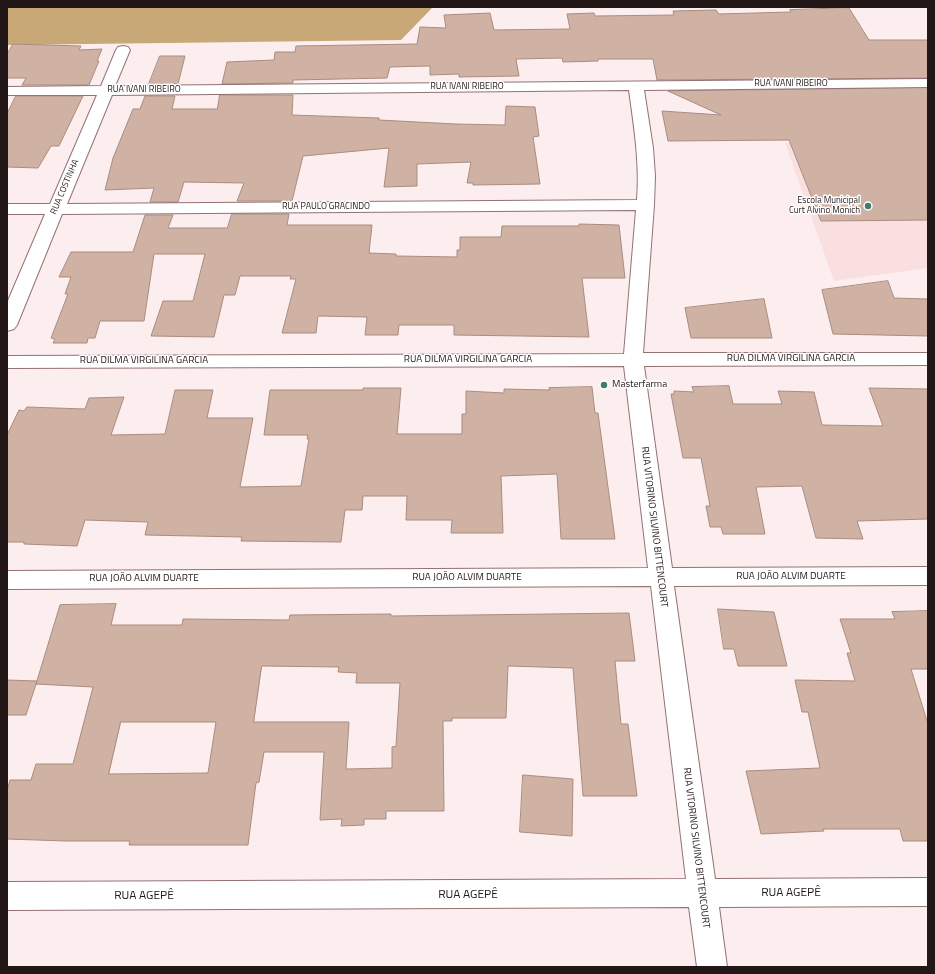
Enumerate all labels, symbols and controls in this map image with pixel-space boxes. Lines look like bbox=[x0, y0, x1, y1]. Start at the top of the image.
street label: RUA IVANI RIBEIRO bbox=[754, 79, 828, 89]
street label: RUA IVANI RIBEIRO bbox=[430, 82, 504, 92]
street label: RUA IVANI RIBEIRO bbox=[107, 85, 181, 95]
street label: RUA COSTINHA bbox=[49, 158, 81, 216]
place label: Escola Municipal Curt Alvino Monich bbox=[789, 196, 860, 217]
marker: Escola Municipal Curt Alvino Monich bbox=[863, 201, 873, 211]
street label: RUA PAULO GRACINDO bbox=[282, 202, 370, 212]
street label: RUA DILMA VIRGILINA GARCIA bbox=[727, 353, 855, 365]
street label: RUA DILMA VIRGILINA GARCIA bbox=[404, 354, 532, 366]
street label: RUA DILMA VIRGILINA GARCIA bbox=[80, 355, 208, 367]
place label: Masterfarma bbox=[612, 379, 667, 391]
marker: Masterfarma bbox=[599, 380, 609, 390]
street label: RUA VITORINO SILVINO BITTENCOURT bbox=[638, 446, 670, 608]
street label: RUA JOÃO ALVIM DUARTE bbox=[736, 571, 846, 583]
street label: RUA JOÃO ALVIM DUARTE bbox=[412, 572, 522, 584]
street label: RUA JOÃO ALVIM DUARTE bbox=[89, 573, 199, 585]
street label: RUA VITORINO SILVINO BITTENCOURT bbox=[680, 767, 712, 929]
street label: RUA AGEPÊ bbox=[761, 886, 821, 900]
street label: RUA AGEPÊ bbox=[438, 888, 498, 902]
street label: RUA AGEPÊ bbox=[114, 889, 174, 903]

